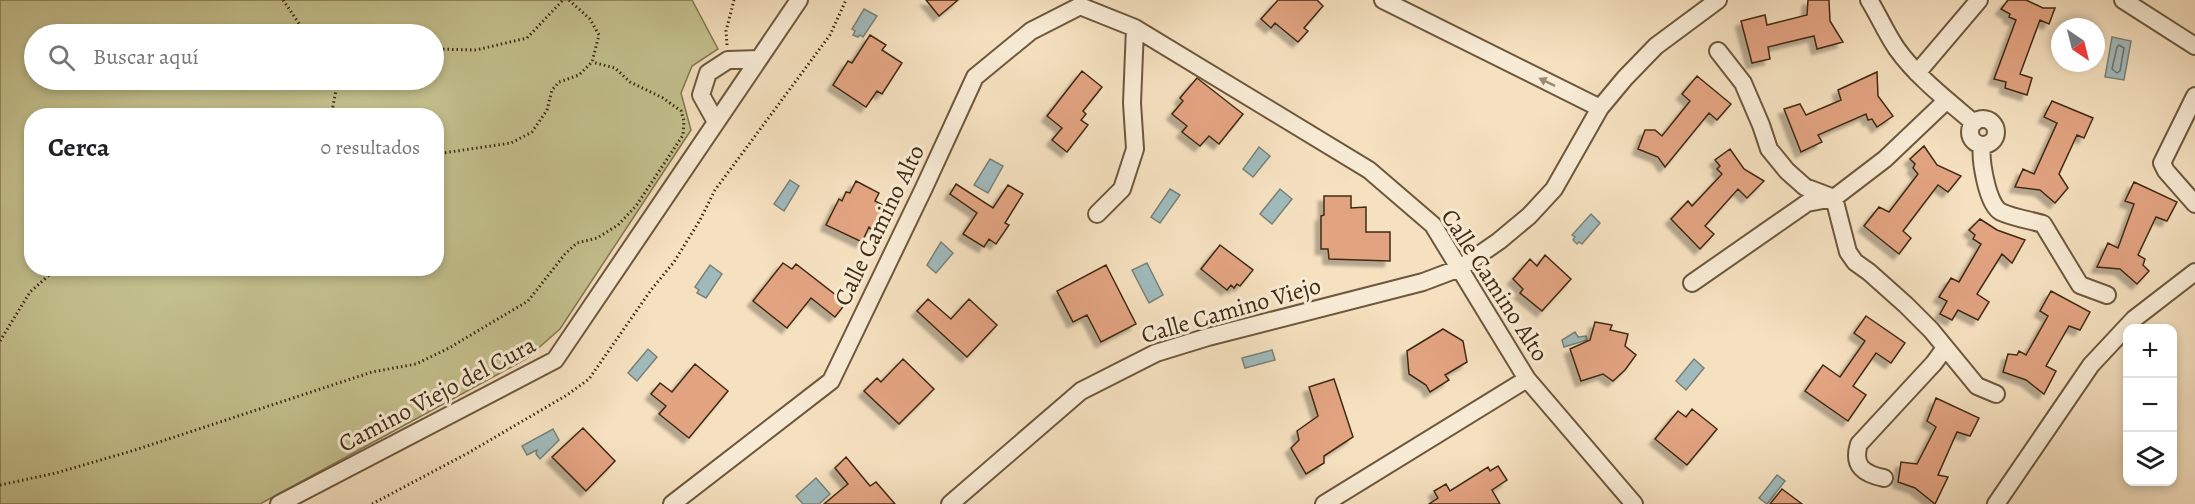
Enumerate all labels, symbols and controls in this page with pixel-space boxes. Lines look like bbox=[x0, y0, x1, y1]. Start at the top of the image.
north arrow bbox=[2051, 18, 2105, 72]
search box bbox=[24, 24, 444, 90]
icon: search bbox=[45, 41, 78, 74]
text: Buscar aquí bbox=[93, 42, 199, 72]
one-way arrow bbox=[1539, 78, 1556, 87]
text: Cerca bbox=[48, 130, 110, 165]
text: 0 resultados bbox=[321, 134, 420, 161]
street label: Calle Camino Alto bbox=[826, 139, 932, 311]
street label: Calle Camino Alto bbox=[1434, 203, 1556, 367]
street label: Calle Camino Viejo bbox=[1137, 269, 1325, 351]
map controls bbox=[2123, 324, 2177, 486]
button: + bbox=[2123, 324, 2177, 378]
street label: Camino Viejo del Cura bbox=[333, 328, 542, 460]
button: − bbox=[2123, 378, 2177, 432]
button: layers bbox=[2123, 432, 2177, 486]

